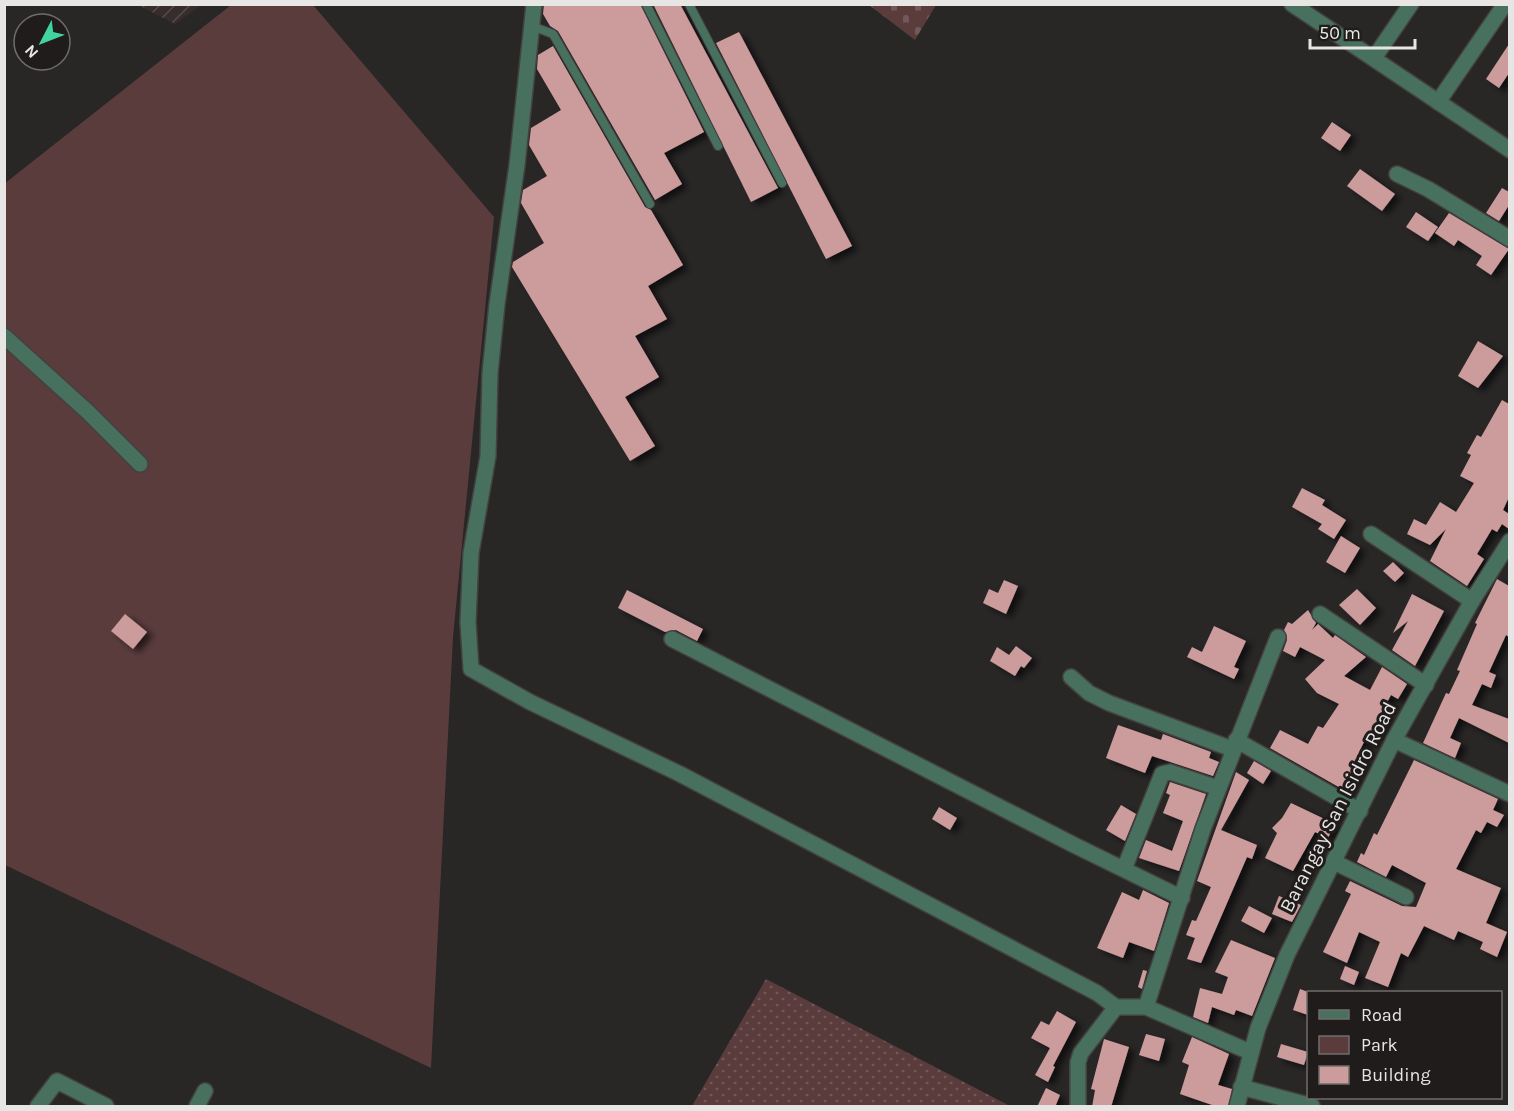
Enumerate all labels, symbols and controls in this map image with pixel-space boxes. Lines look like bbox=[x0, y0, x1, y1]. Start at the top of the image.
north arrow bbox=[12, 12, 72, 72]
scale bar bbox=[1310, 12, 1415, 50]
text: 50 m bbox=[1319, 22, 1361, 44]
text: N bbox=[20, 41, 42, 62]
street label: Barangay San Isidro Road bbox=[1275, 698, 1401, 916]
legend bbox=[1307, 991, 1502, 1099]
text: Road bbox=[1361, 1004, 1402, 1026]
text: Park bbox=[1361, 1034, 1398, 1056]
text: Building bbox=[1361, 1064, 1431, 1086]

